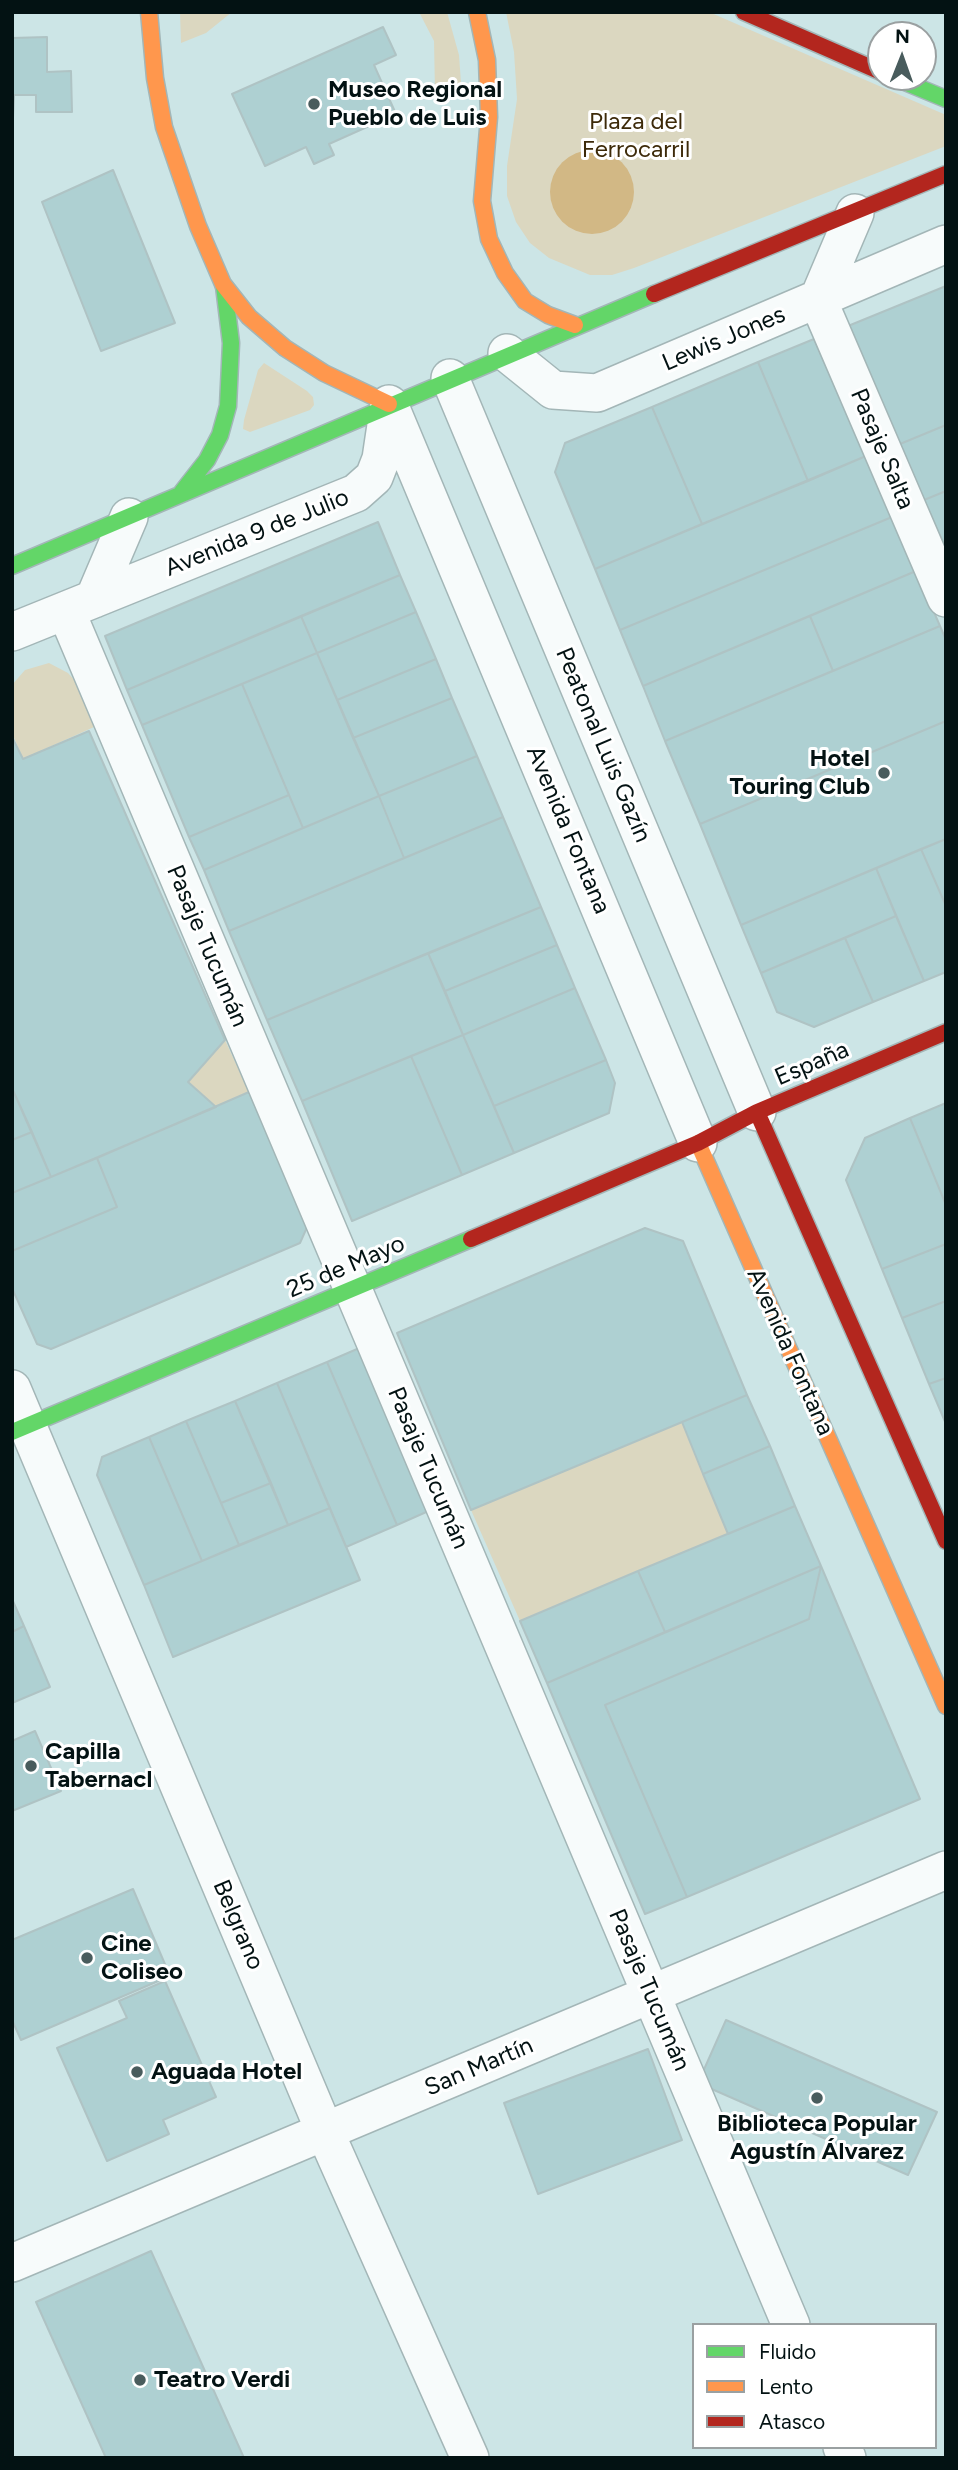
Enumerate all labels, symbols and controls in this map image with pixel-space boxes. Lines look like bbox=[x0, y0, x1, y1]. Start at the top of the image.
north arrow bbox=[867, 21, 937, 91]
text: N bbox=[895, 25, 910, 48]
place label: Museo Regional Pueblo de Luis bbox=[328, 76, 502, 132]
marker: Museo Regional Pueblo de Luis bbox=[306, 96, 322, 112]
park label: Plaza del Ferrocarril bbox=[582, 108, 690, 164]
street label: Lewis Jones bbox=[658, 300, 790, 378]
street label: Pasaje Salta bbox=[844, 384, 920, 514]
street label: Avenida 9 de Julio bbox=[161, 483, 353, 583]
street label: Peatonal Luis Gazín bbox=[549, 643, 657, 847]
street label: Avenida Fontana bbox=[520, 742, 616, 918]
place label: Hotel Touring Club bbox=[730, 745, 870, 801]
marker: Hotel Touring Club bbox=[876, 765, 892, 781]
street label: Pasaje Tucumán bbox=[160, 861, 254, 1031]
street label: España bbox=[771, 1036, 853, 1092]
street label: 25 de Mayo bbox=[283, 1229, 409, 1305]
street label: Avenida Fontana bbox=[740, 1264, 840, 1440]
street label: Pasaje Tucumán bbox=[381, 1383, 475, 1553]
place label: Capilla Tabernacl bbox=[45, 1738, 152, 1794]
marker: Capilla Tabernacl bbox=[23, 1758, 39, 1774]
street label: Belgrano bbox=[206, 1876, 270, 1974]
street label: Pasaje Tucumán bbox=[602, 1905, 696, 2075]
place label: Cine Coliseo bbox=[101, 1930, 183, 1986]
marker: Cine Coliseo bbox=[79, 1950, 95, 1966]
street label: San Martín bbox=[420, 2031, 538, 2103]
place label: Aguada Hotel bbox=[151, 2058, 302, 2086]
marker: Aguada Hotel bbox=[129, 2064, 145, 2080]
marker: Biblioteca Popular Agustín Álvarez bbox=[809, 2090, 825, 2106]
place label: Biblioteca Popular Agustín Álvarez bbox=[717, 2110, 917, 2166]
legend bbox=[692, 2323, 937, 2449]
text: Fluido bbox=[759, 2339, 816, 2364]
place label: Teatro Verdi bbox=[154, 2366, 290, 2394]
marker: Teatro Verdi bbox=[132, 2372, 148, 2388]
text: Lento bbox=[759, 2374, 813, 2399]
text: Atasco bbox=[759, 2409, 825, 2434]

